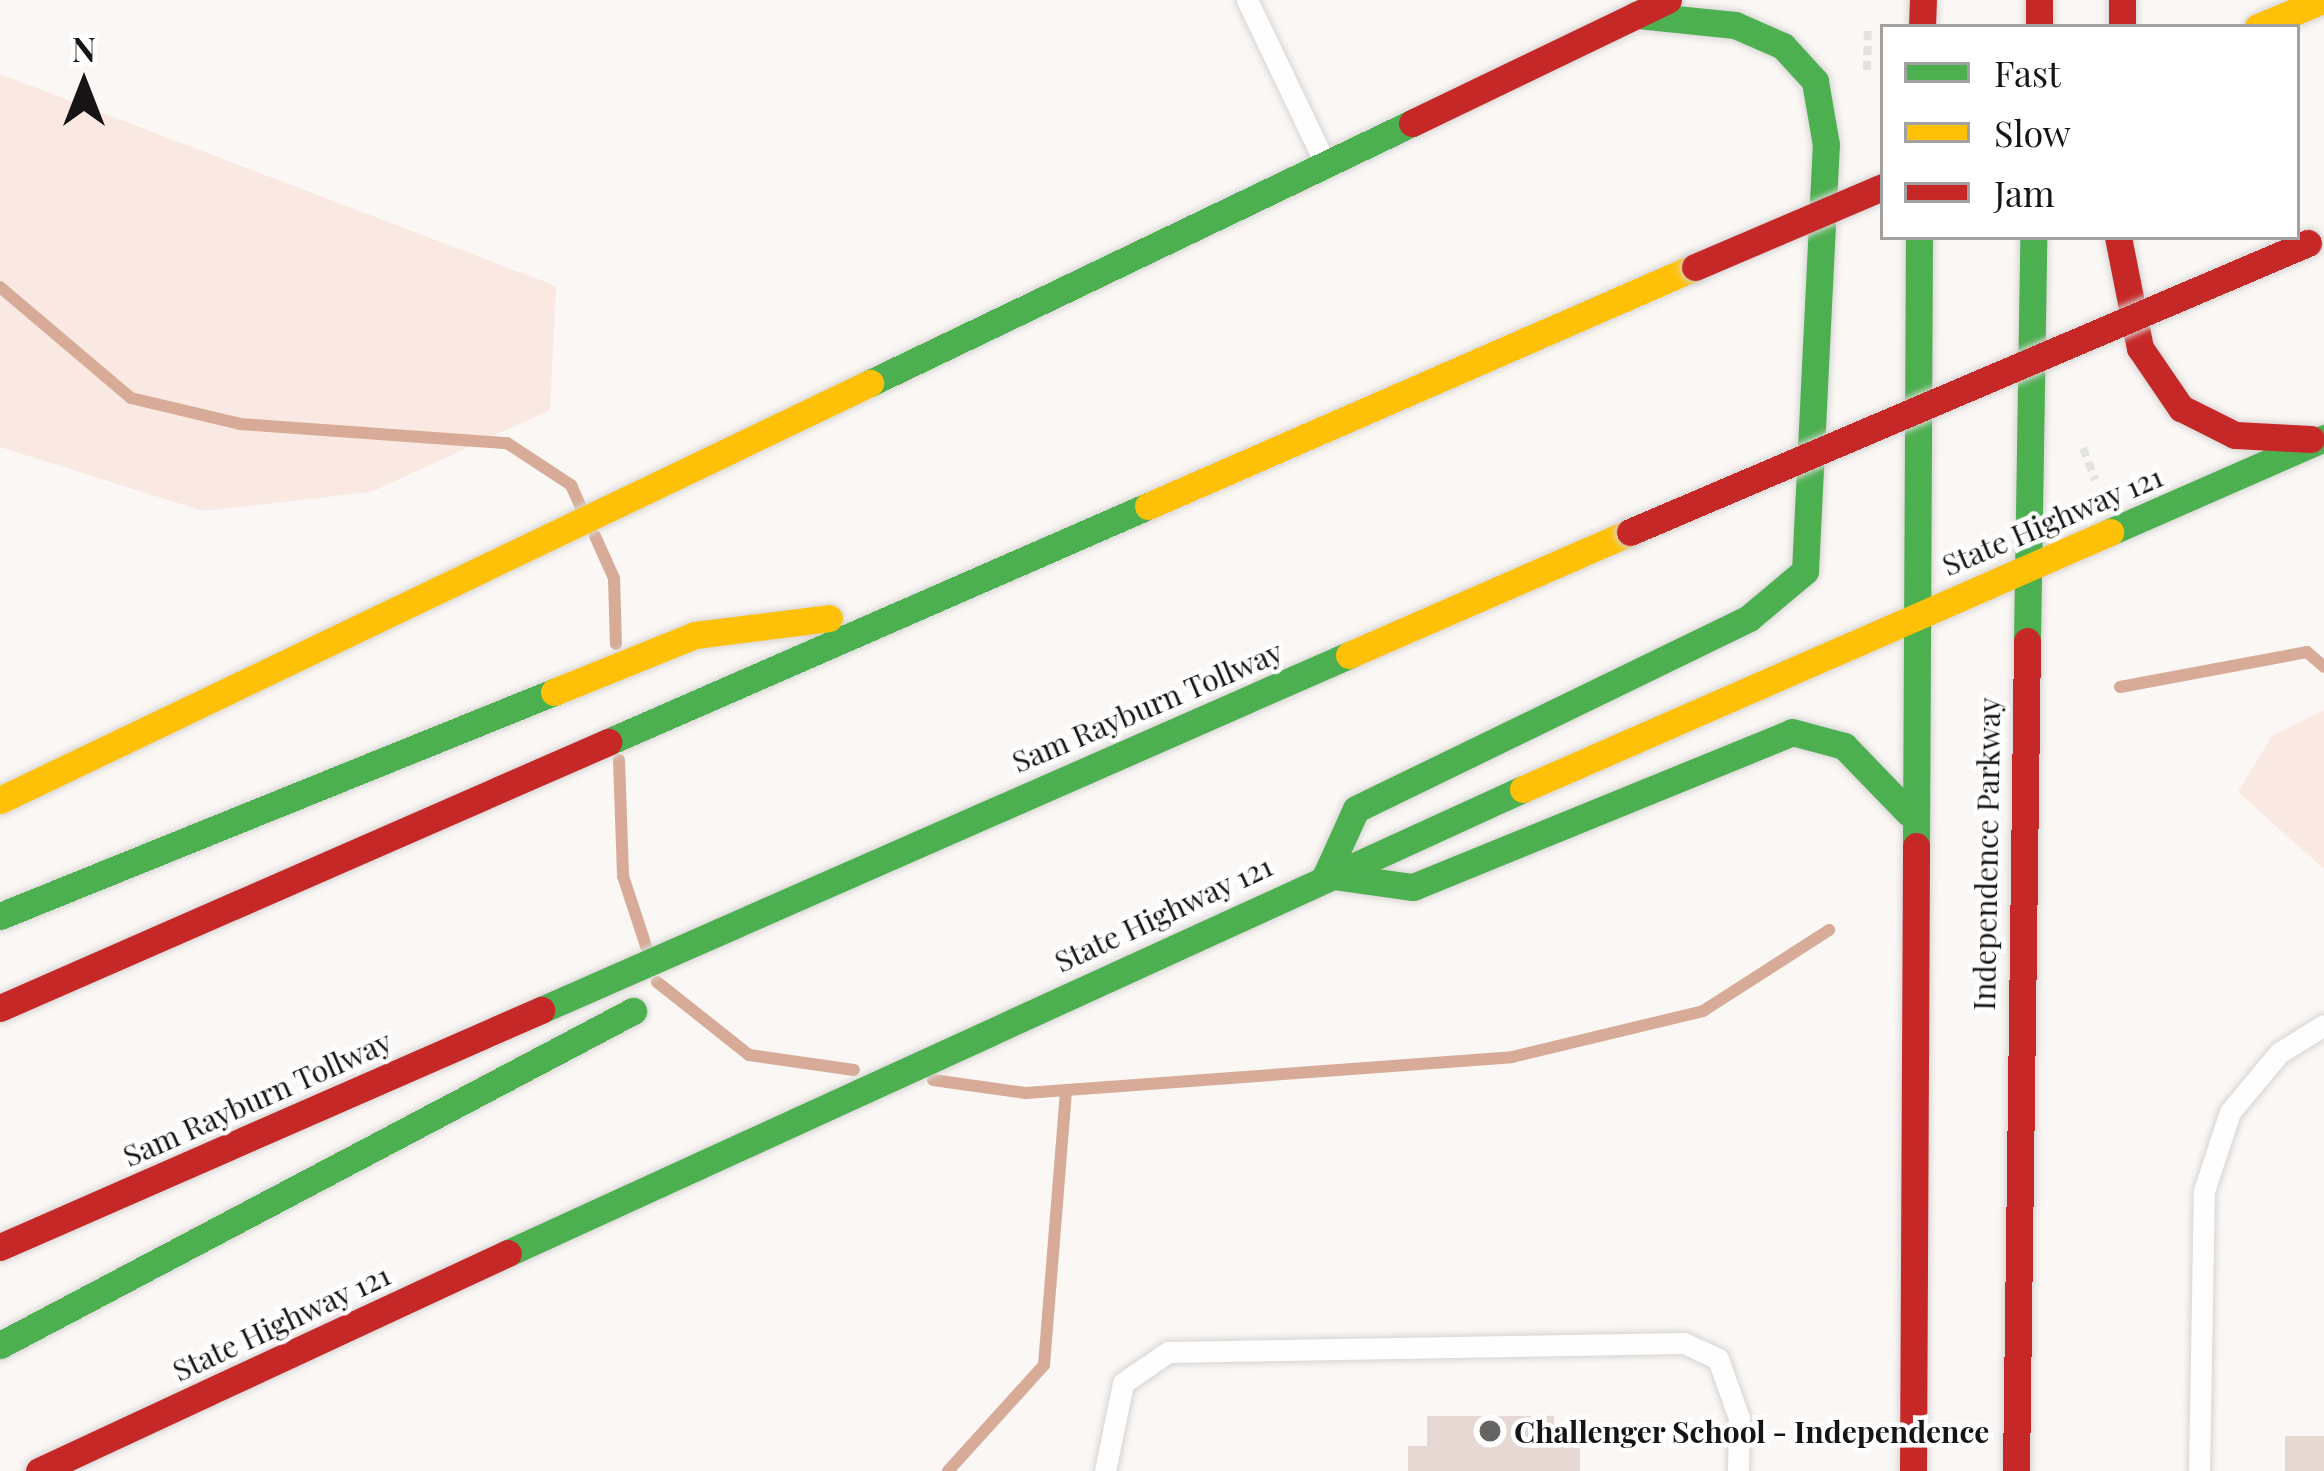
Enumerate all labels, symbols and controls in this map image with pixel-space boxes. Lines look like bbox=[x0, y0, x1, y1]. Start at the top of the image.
north arrow bbox=[24, 24, 144, 144]
legend bbox=[1880, 24, 2300, 240]
text: N bbox=[72, 26, 96, 70]
text: Fast bbox=[1994, 48, 2061, 96]
text: Slow bbox=[1994, 108, 2071, 156]
text: Jam bbox=[1994, 168, 2055, 216]
street label: State Highway 121 bbox=[1936, 457, 2168, 583]
street label: Sam Rayburn Tollway bbox=[1006, 633, 1288, 779]
street label: Independence Parkway bbox=[1965, 697, 2007, 1011]
street label: State Highway 121 bbox=[1048, 847, 1278, 979]
street label: Sam Rayburn Tollway bbox=[117, 1022, 397, 1174]
street label: State Highway 121 bbox=[166, 1256, 396, 1388]
place label: Challenger School - Independence bbox=[1514, 1413, 1990, 1449]
marker: Challenger School - Independence bbox=[1477, 1418, 1503, 1444]

